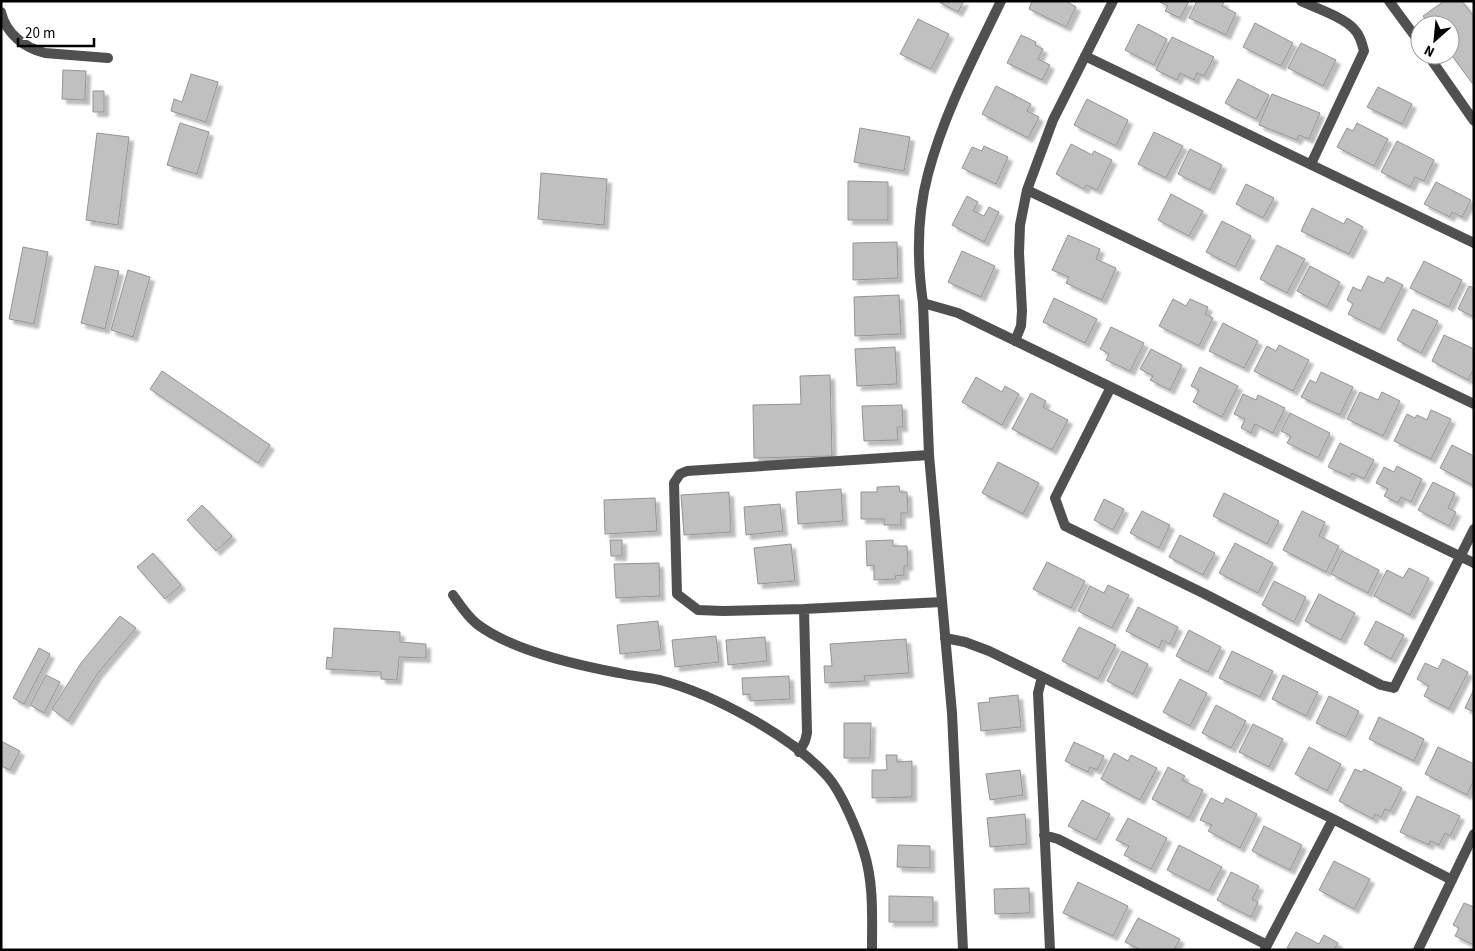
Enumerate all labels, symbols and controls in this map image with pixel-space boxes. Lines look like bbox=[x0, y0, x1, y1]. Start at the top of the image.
scale bar bbox=[18, 15, 94, 47]
north arrow bbox=[1410, 15, 1460, 65]
text: 20 m bbox=[25, 23, 55, 44]
text: N bbox=[1421, 40, 1438, 62]

